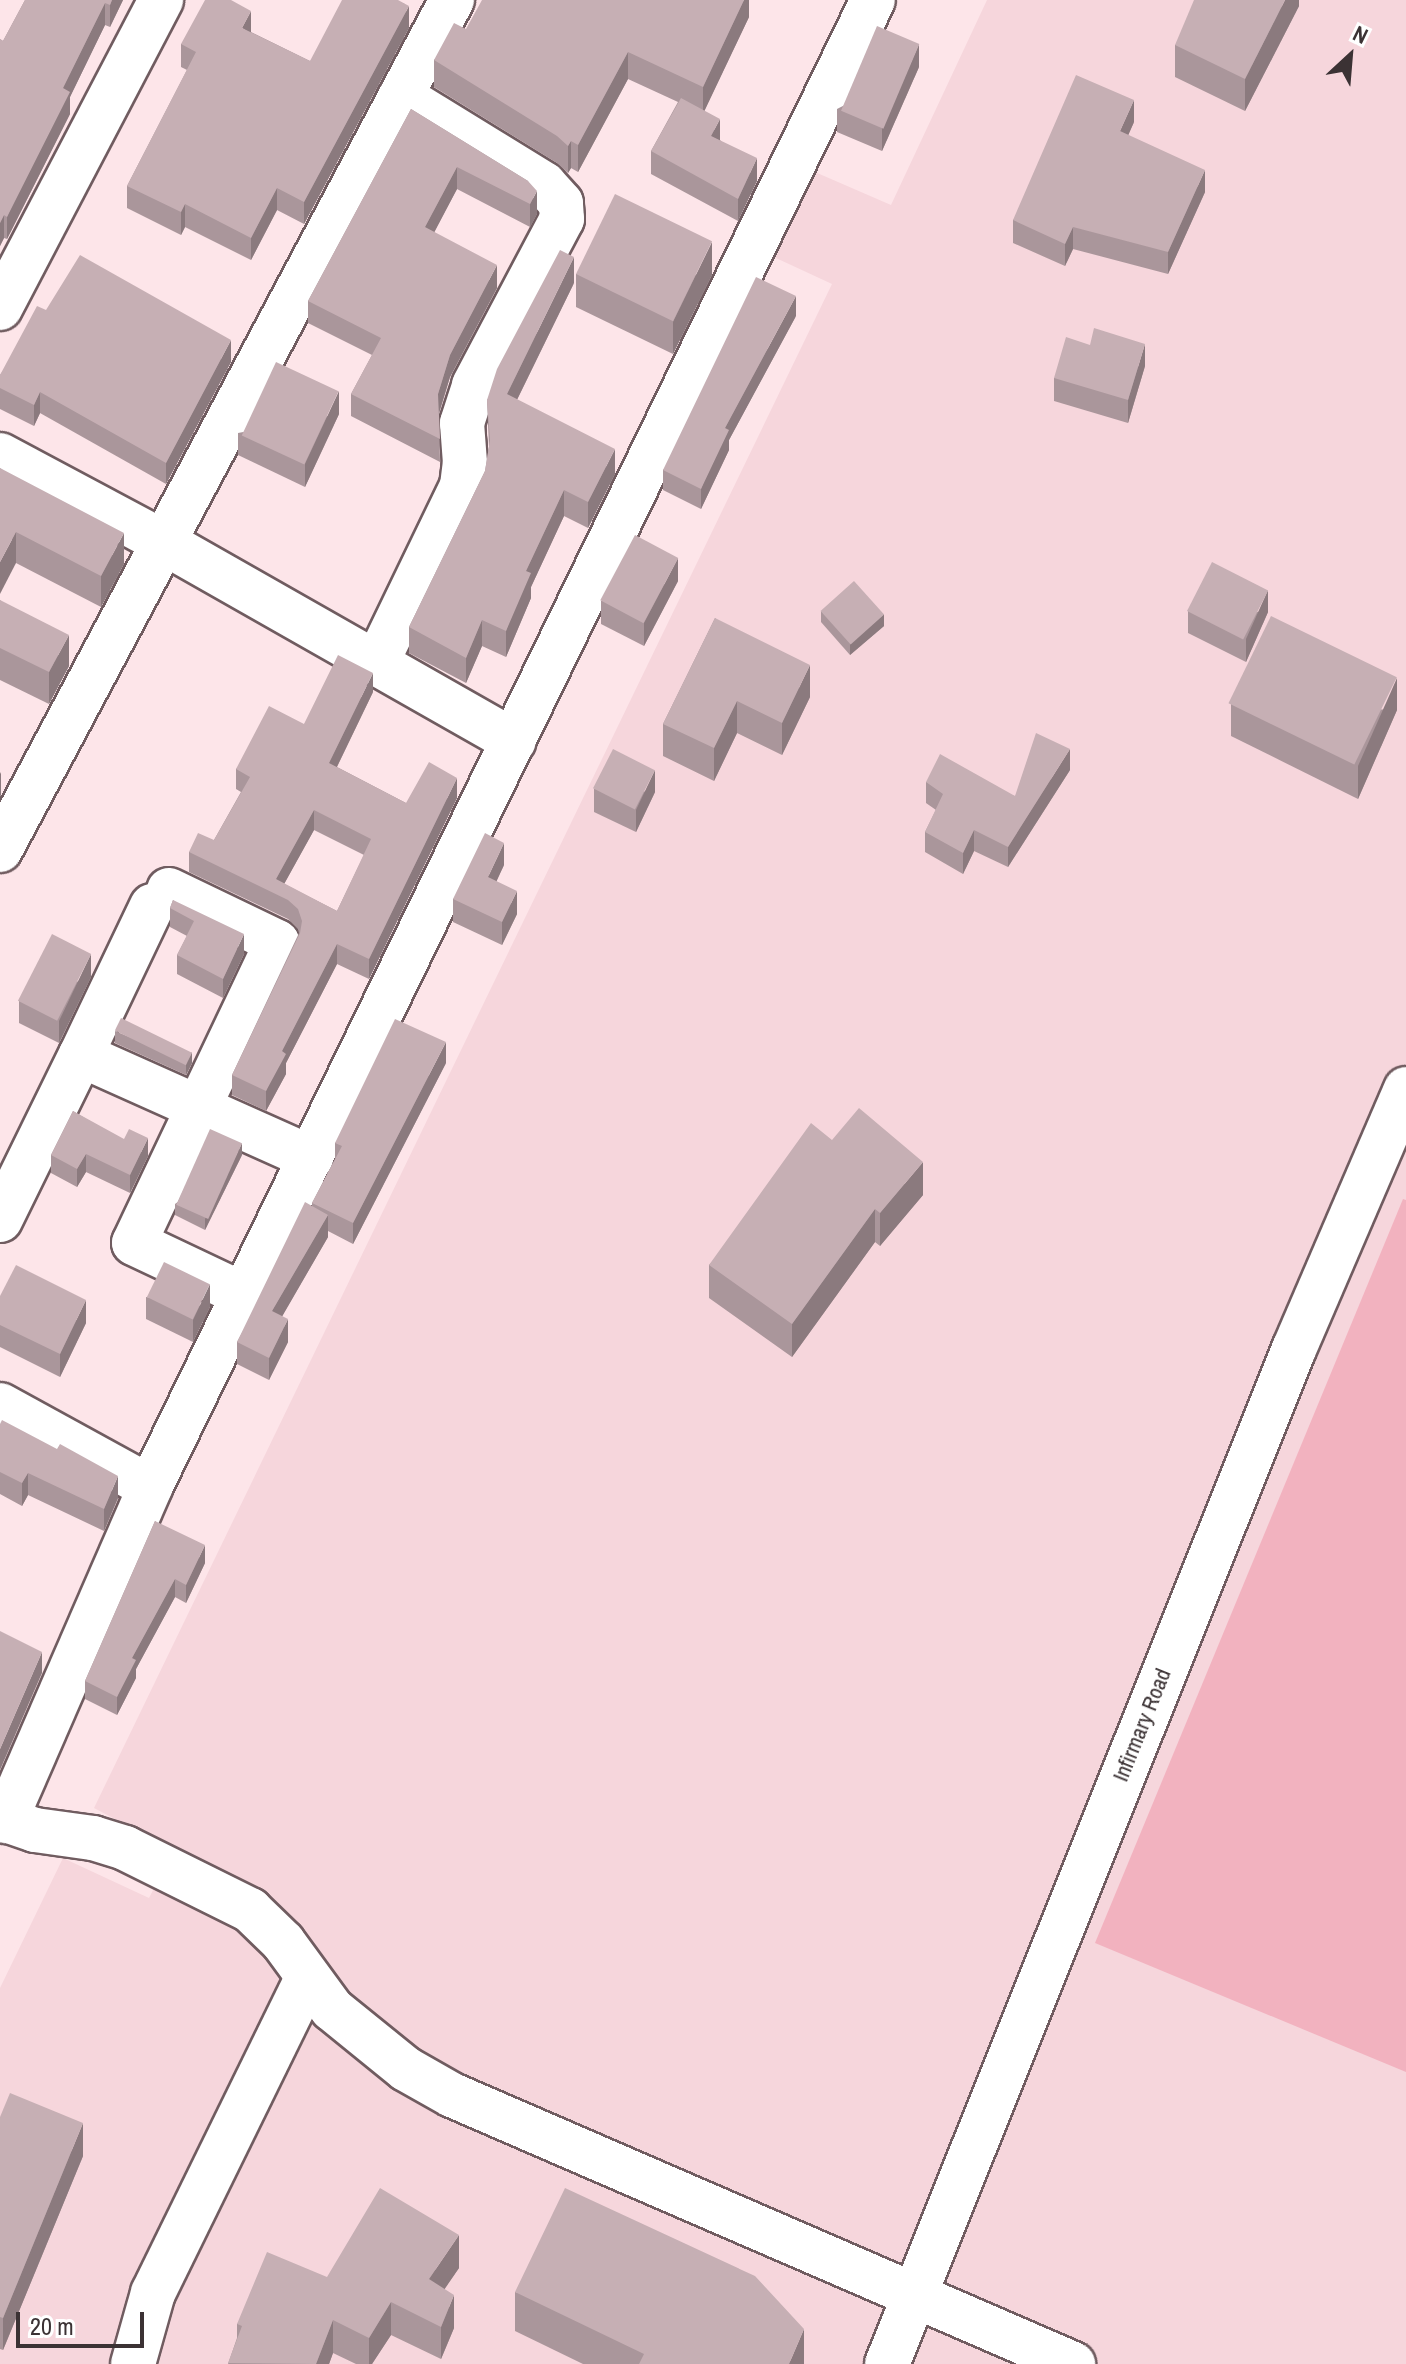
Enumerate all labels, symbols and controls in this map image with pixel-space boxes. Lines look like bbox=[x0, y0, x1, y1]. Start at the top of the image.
north arrow bbox=[1310, 16, 1390, 96]
text: N bbox=[1348, 18, 1373, 51]
street label: Infirmary Road bbox=[1107, 1665, 1177, 1785]
scale bar bbox=[20, 2296, 148, 2346]
text: 20 m bbox=[30, 2310, 74, 2342]

